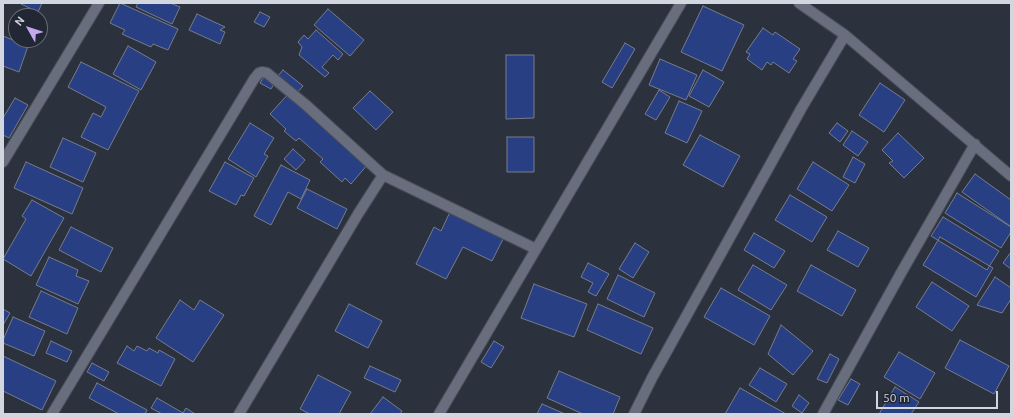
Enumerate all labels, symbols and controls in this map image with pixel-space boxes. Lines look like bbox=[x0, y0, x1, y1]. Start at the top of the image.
north arrow bbox=[8, 8, 48, 48]
text: N bbox=[12, 14, 27, 28]
scale bar bbox=[878, 383, 1000, 409]
text: 50 m bbox=[883, 391, 910, 404]

